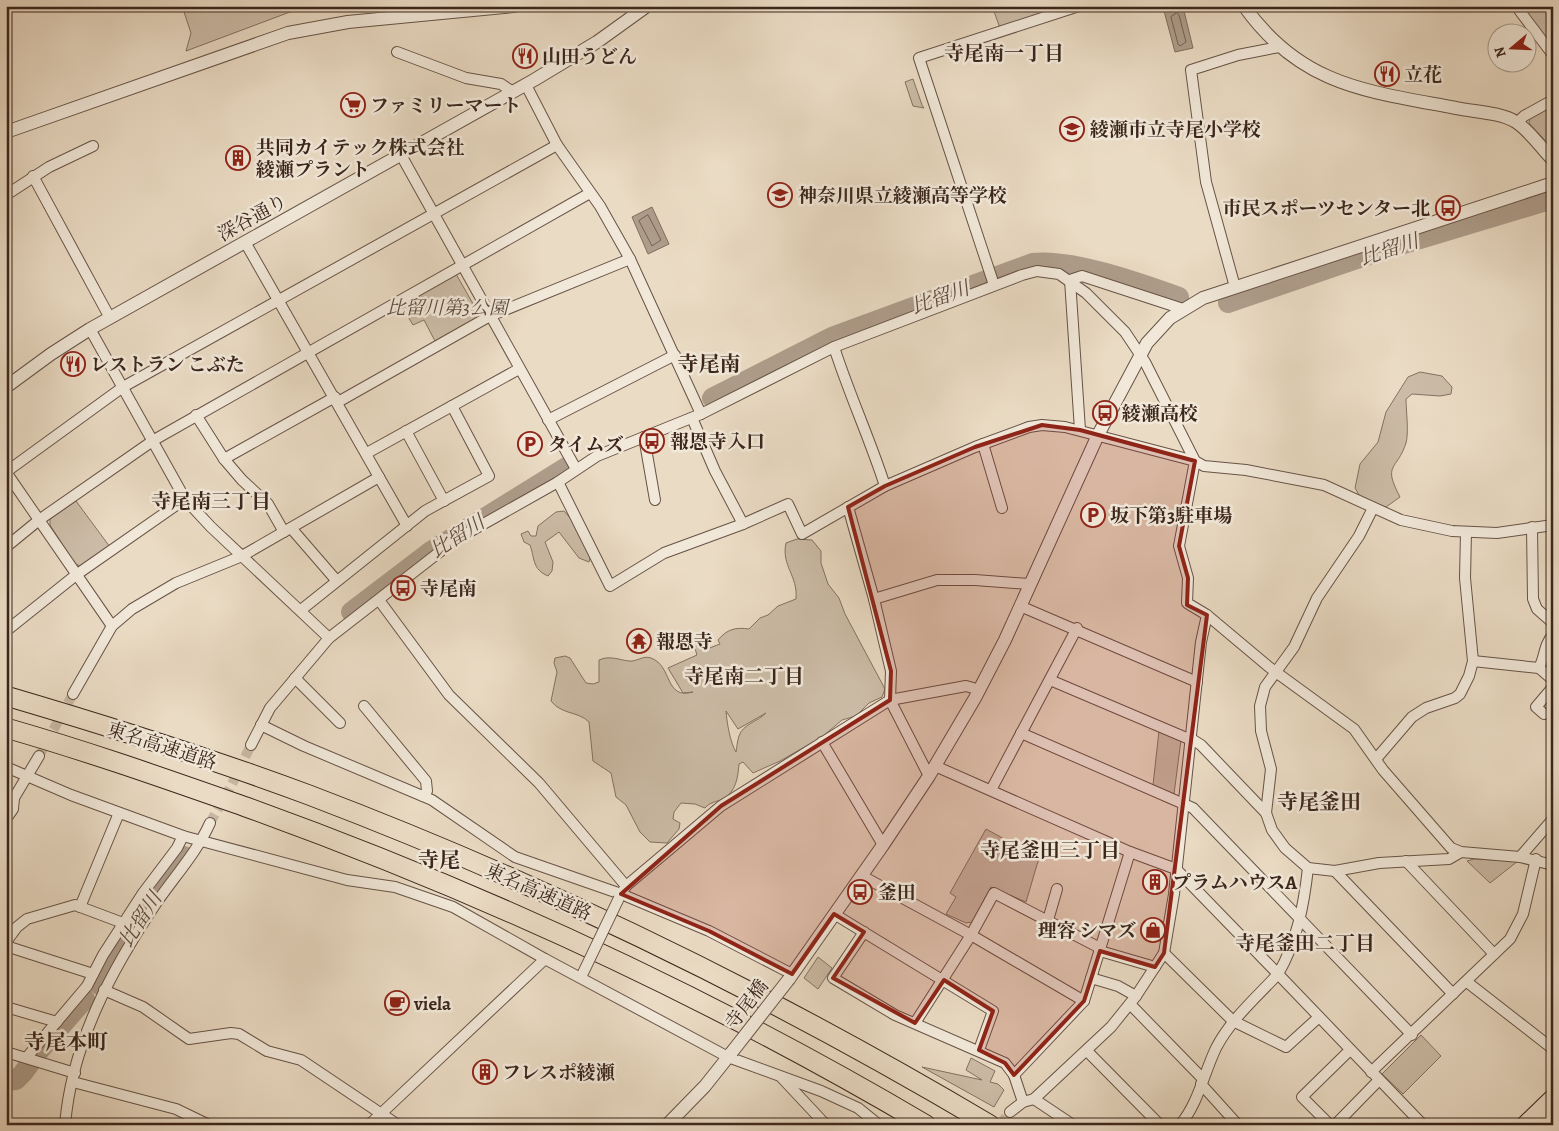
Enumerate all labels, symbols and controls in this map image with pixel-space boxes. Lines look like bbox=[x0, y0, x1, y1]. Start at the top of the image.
north arrow bbox=[1486, 22, 1536, 72]
district label: 寺尾南一丁目 bbox=[944, 40, 1064, 67]
restaurant icon: 山田うどん bbox=[512, 43, 538, 69]
place label: 山田うどん bbox=[542, 44, 637, 70]
text: N bbox=[1490, 44, 1511, 60]
restaurant icon: 立花 bbox=[1374, 61, 1400, 87]
place label: 立花 bbox=[1404, 62, 1442, 88]
supermarket icon: ファミリーマート bbox=[340, 92, 366, 118]
place label: ファミリーマート bbox=[370, 93, 522, 119]
school or university icon: 綾瀬市立寺尾小学校 bbox=[1059, 116, 1085, 142]
place label: 綾瀬市立寺尾小学校 bbox=[1090, 117, 1261, 143]
place label: 共同カイテック株式会社 綾瀬プラント bbox=[256, 135, 464, 183]
building icon: 共同カイテック株式会社 綾瀬プラント bbox=[225, 145, 251, 171]
school or university icon: 神奈川県立綾瀬高等学校 bbox=[767, 182, 793, 208]
place label: 神奈川県立綾瀬高等学校 bbox=[798, 183, 1007, 209]
street label: 深谷通り bbox=[213, 188, 292, 248]
bus stop icon: 市民スポーツセンター北 bbox=[1435, 195, 1461, 221]
place label: 市民スポーツセンター北 bbox=[1223, 196, 1430, 222]
water label: 比留川 bbox=[1356, 227, 1424, 272]
water label: 比留川 bbox=[907, 274, 975, 320]
park label: 比留川第3公園 bbox=[386, 295, 511, 321]
district label: 寺尾南 bbox=[678, 350, 741, 378]
restaurant icon: レストラン こぶた bbox=[60, 351, 86, 377]
place label: レストラン こぶた bbox=[90, 352, 245, 378]
bus stop icon: 綾瀬高校 bbox=[1092, 400, 1118, 426]
place label: 綾瀬高校 bbox=[1122, 401, 1198, 427]
bus stop icon: 報恩寺入口 bbox=[639, 428, 665, 454]
place label: 報恩寺入口 bbox=[670, 429, 765, 455]
parking icon: タイムズ bbox=[517, 431, 543, 457]
place label: タイムズ bbox=[548, 432, 624, 458]
district label: 寺尾南三丁目 bbox=[151, 488, 271, 515]
parking icon: 坂下第3駐車場 bbox=[1080, 502, 1106, 528]
place label: 坂下第3駐車場 bbox=[1110, 503, 1232, 529]
water label: 比留川 bbox=[425, 508, 491, 564]
bus stop icon: 寺尾南 bbox=[390, 575, 416, 601]
place label: 寺尾南 bbox=[420, 576, 477, 602]
temple icon: 報恩寺 bbox=[626, 628, 652, 654]
place label: 報恩寺 bbox=[656, 629, 713, 655]
district label: 寺尾南二丁目 bbox=[684, 663, 804, 690]
street label: 東名高速道路 bbox=[103, 716, 220, 776]
district label: 寺尾釜田 bbox=[1277, 788, 1361, 816]
district label: 寺尾釜田三丁目 bbox=[980, 837, 1120, 864]
district label: 寺尾 bbox=[418, 846, 460, 874]
street label: 東名高速道路 bbox=[481, 857, 596, 927]
building icon: プラムハウスA bbox=[1142, 869, 1168, 895]
place label: プラムハウスA bbox=[1172, 870, 1298, 896]
bus stop icon: 釜田 bbox=[847, 879, 873, 905]
place label: 釜田 bbox=[878, 880, 916, 906]
water label: 比留川 bbox=[113, 885, 169, 952]
shop icon: 理容 シマズ bbox=[1140, 917, 1166, 943]
place label: 理容 シマズ bbox=[1038, 918, 1136, 944]
district label: 寺尾釜田二丁目 bbox=[1235, 930, 1375, 957]
street label: 寺尾橋 bbox=[719, 974, 775, 1035]
cafe icon: viela bbox=[384, 990, 410, 1016]
place label: viela bbox=[413, 991, 452, 1017]
district label: 寺尾本町 bbox=[24, 1028, 108, 1056]
building icon: フレスポ綾瀬 bbox=[472, 1059, 498, 1085]
place label: フレスポ綾瀬 bbox=[502, 1060, 615, 1086]

